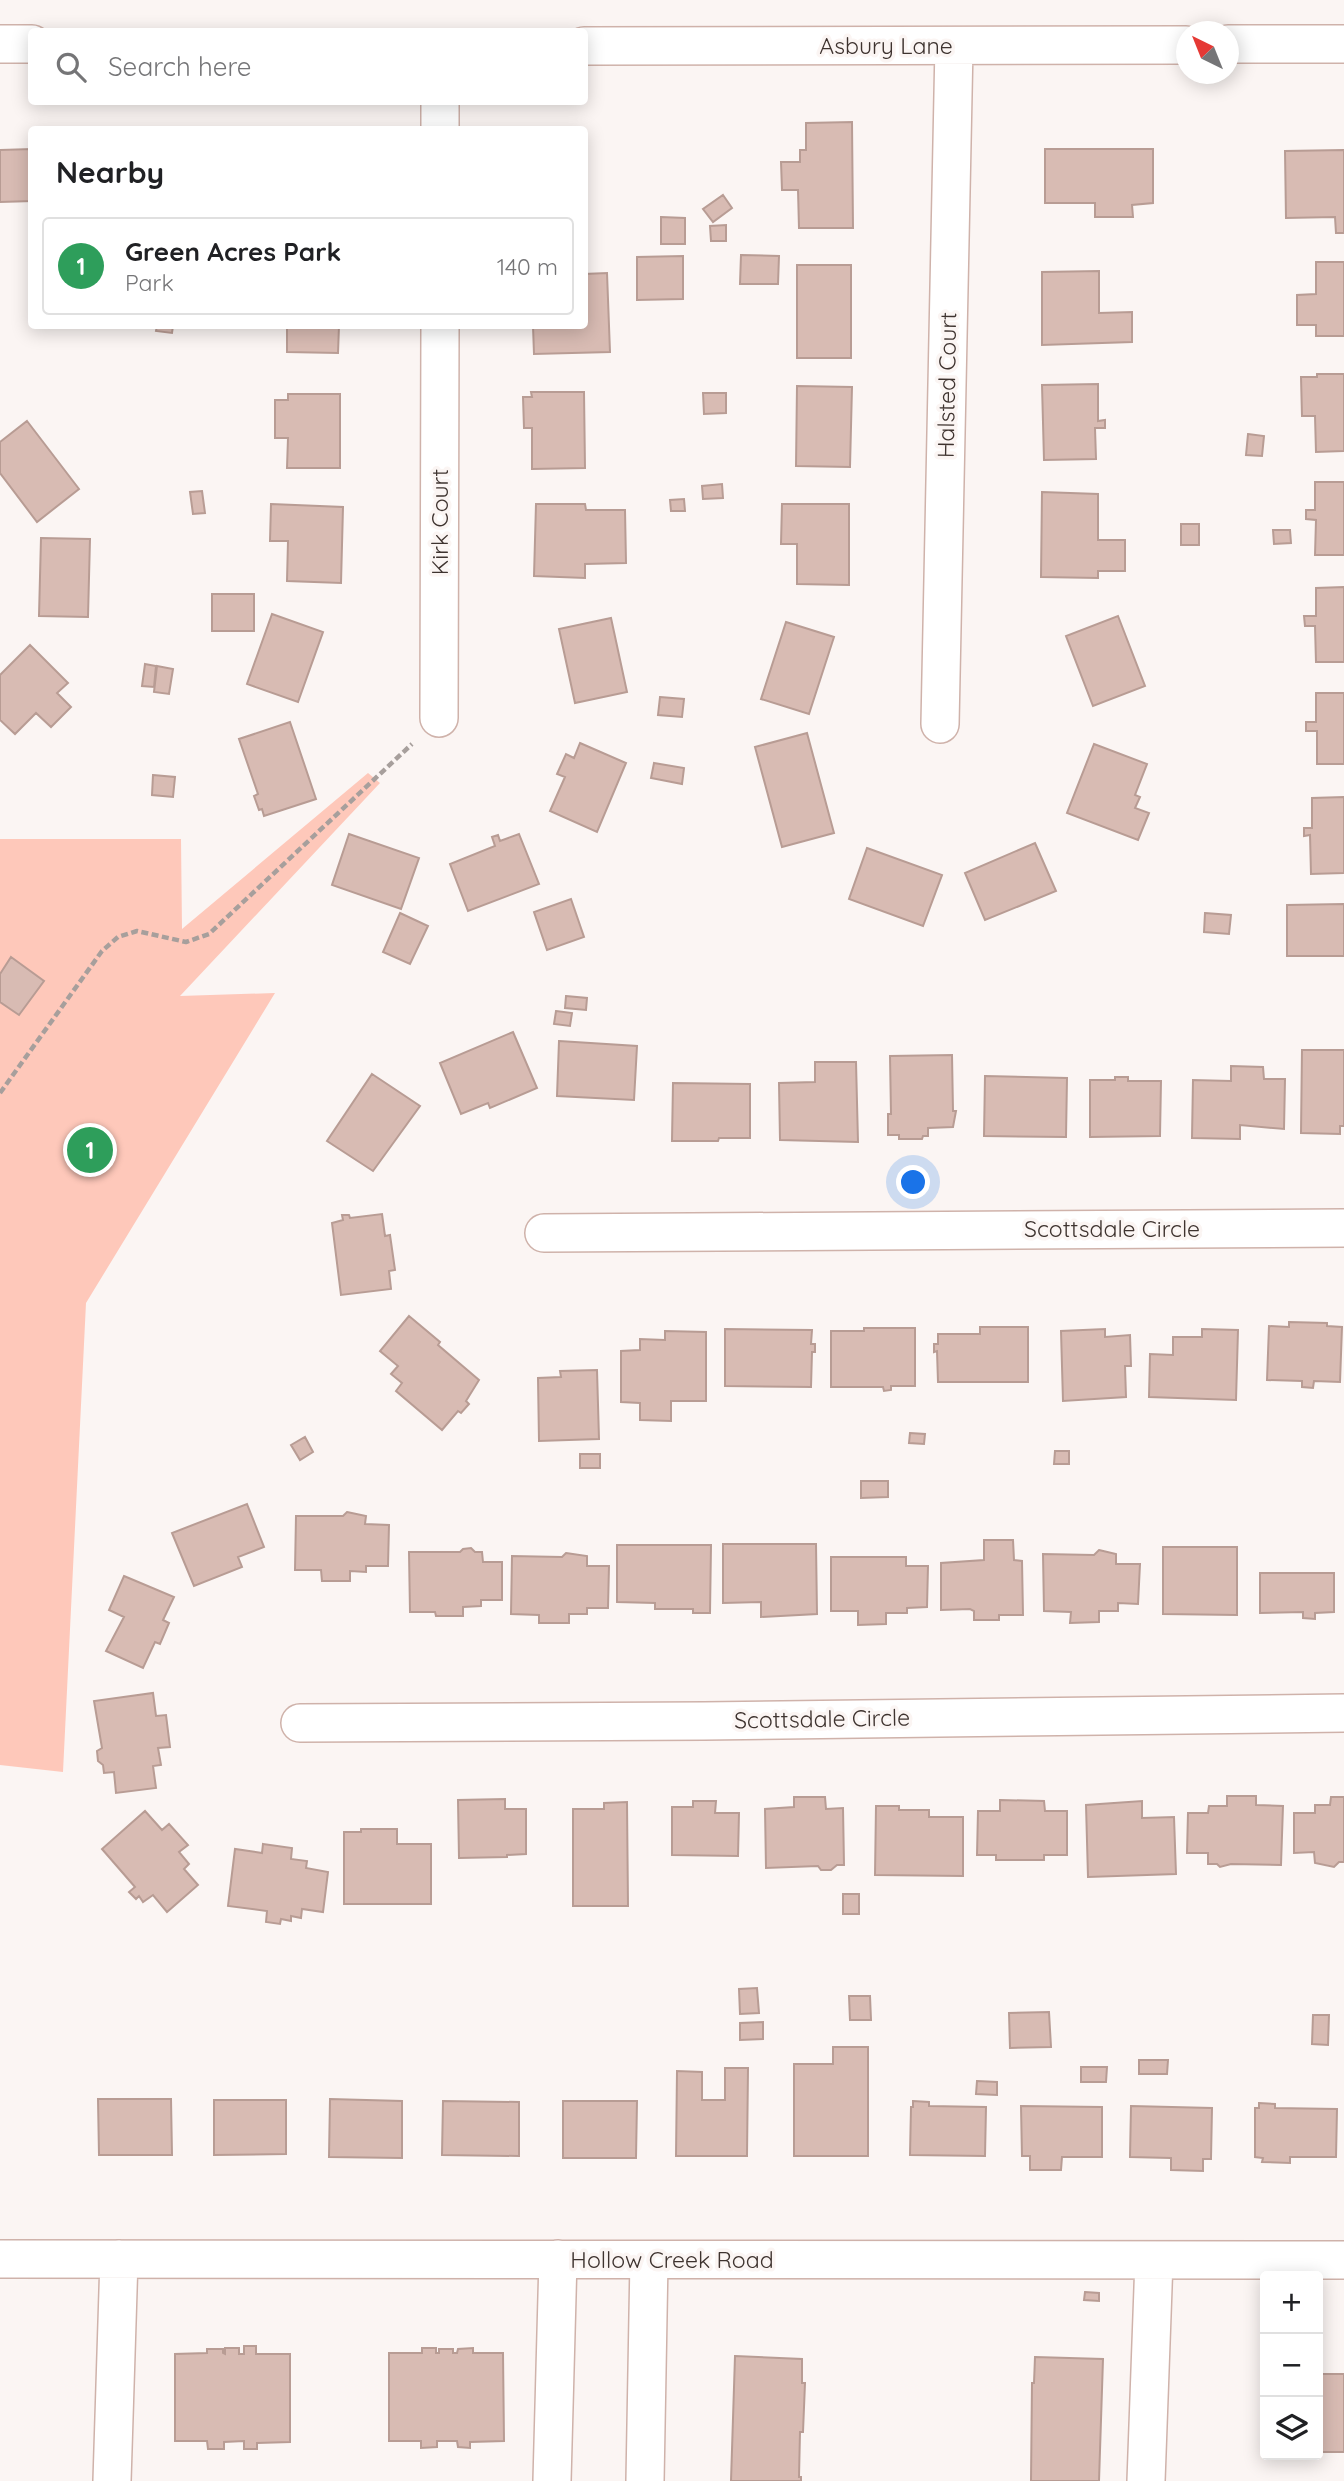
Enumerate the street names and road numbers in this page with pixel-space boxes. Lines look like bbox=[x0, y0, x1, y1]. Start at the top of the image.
street label: Asbury Lane bbox=[819, 31, 953, 60]
street label: Halsted Court bbox=[931, 311, 962, 458]
street label: Kirk Court bbox=[425, 469, 454, 575]
street label: Scottsdale Circle bbox=[1024, 1214, 1200, 1243]
street label: Scottsdale Circle bbox=[734, 1702, 910, 1735]
street label: Hollow Creek Road bbox=[570, 2245, 774, 2274]

